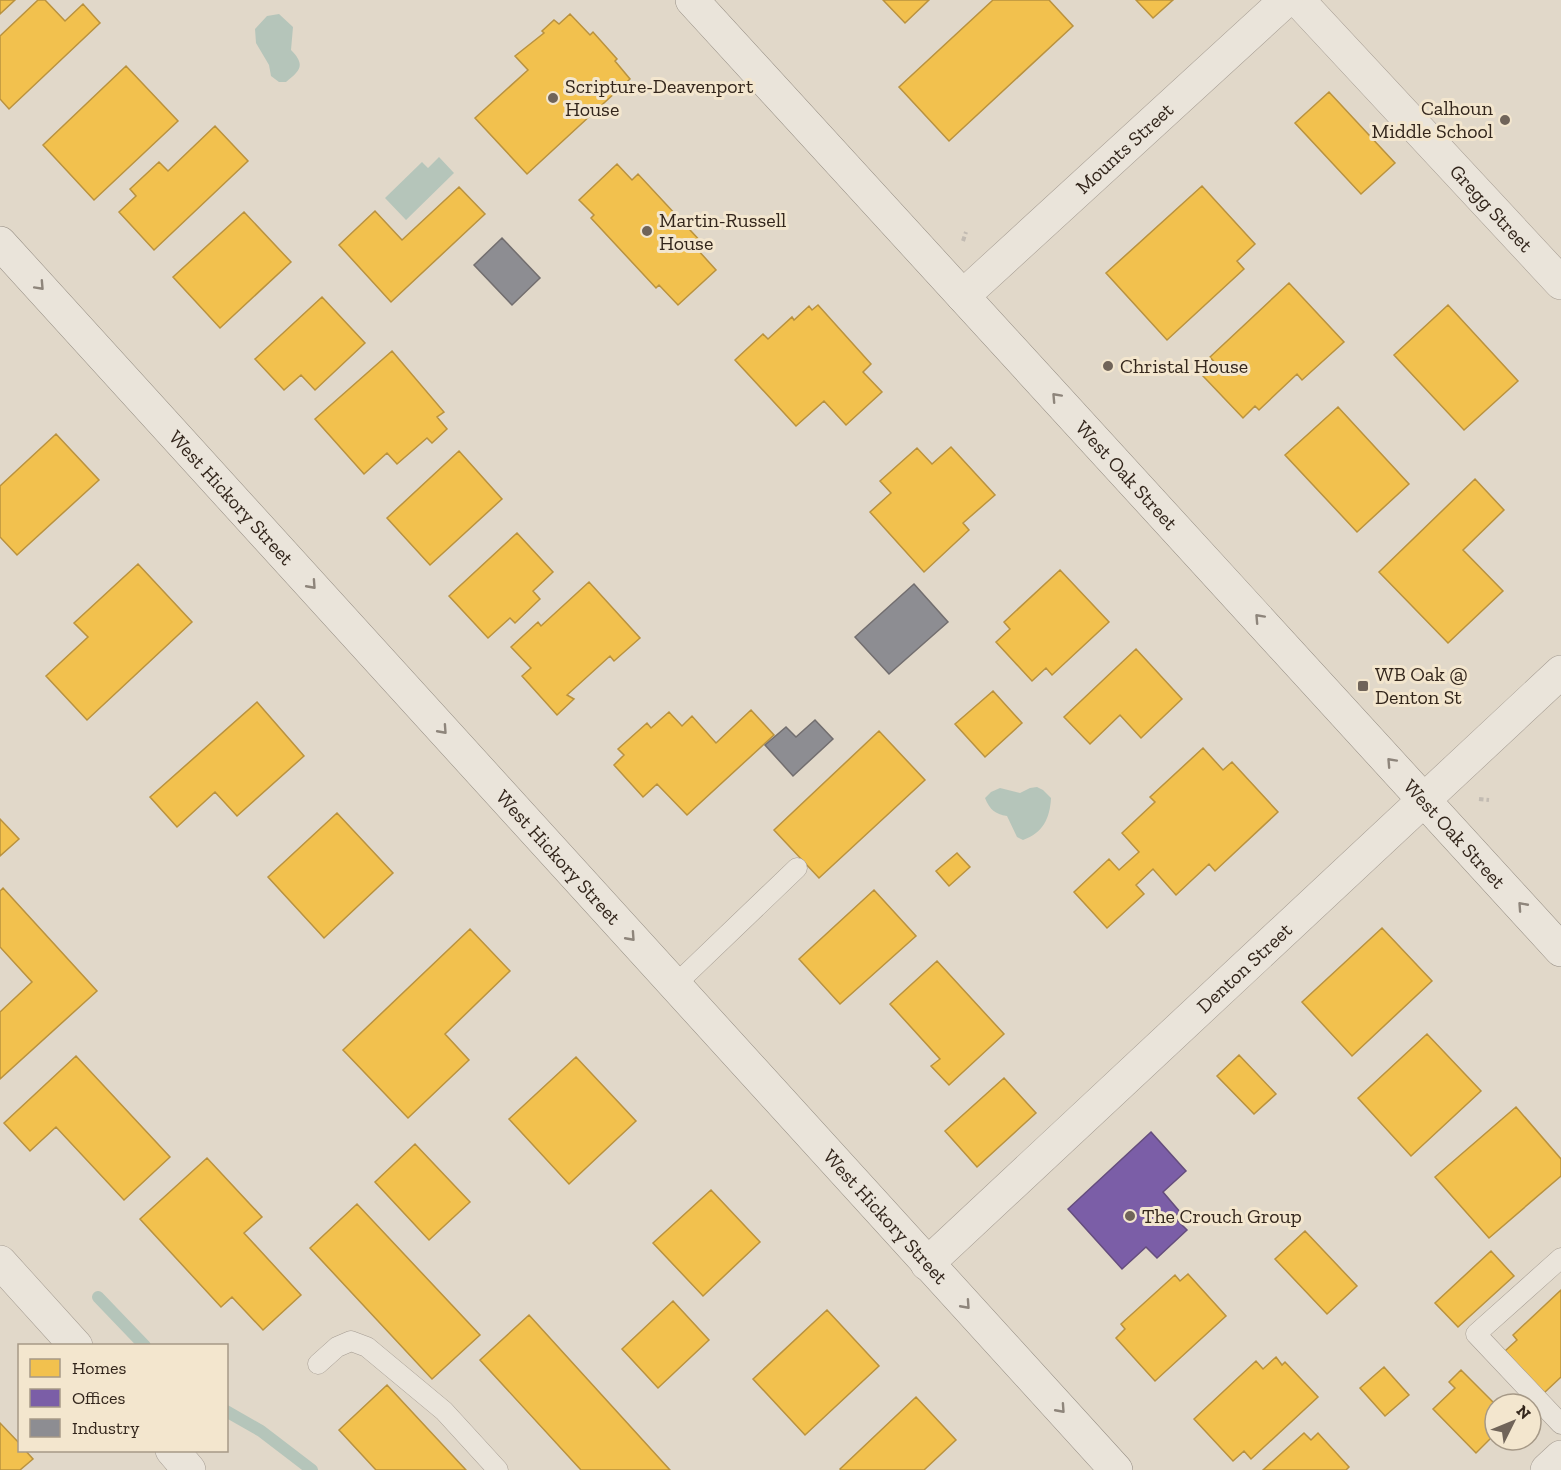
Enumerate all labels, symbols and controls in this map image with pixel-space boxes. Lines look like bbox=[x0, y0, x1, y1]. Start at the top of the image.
place label: Scripture-Deavenport House bbox=[565, 74, 754, 121]
marker: Scripture-Deavenport House bbox=[546, 91, 560, 105]
place label: Calhoun Middle School bbox=[1372, 96, 1494, 143]
street label: Mounts Street bbox=[1071, 97, 1179, 199]
marker: Calhoun Middle School bbox=[1498, 113, 1512, 127]
street label: Gregg Street bbox=[1445, 159, 1538, 257]
place label: Martin-Russell House bbox=[659, 208, 786, 255]
marker: Martin-Russell House bbox=[640, 224, 654, 238]
one-way arrow bbox=[33, 279, 44, 290]
place label: Christal House bbox=[1120, 354, 1248, 378]
marker: Christal House bbox=[1101, 359, 1115, 373]
one-way arrow bbox=[1052, 393, 1063, 404]
street label: West Oak Street bbox=[1071, 416, 1183, 535]
street label: West Hickory Street bbox=[164, 425, 299, 570]
one-way arrow bbox=[305, 578, 316, 589]
one-way arrow bbox=[1255, 614, 1266, 625]
place label: WB Oak @ Denton St bbox=[1375, 662, 1468, 709]
marker: WB Oak @ Denton St bbox=[1356, 679, 1370, 693]
one-way arrow bbox=[436, 723, 447, 733]
one-way arrow bbox=[1387, 758, 1398, 769]
street label: West Oak Street bbox=[1399, 774, 1511, 894]
street label: West Hickory Street bbox=[491, 785, 626, 930]
one-way arrow bbox=[1518, 902, 1529, 913]
street label: Denton Street bbox=[1192, 917, 1297, 1018]
one-way arrow bbox=[623, 929, 634, 940]
street label: West Hickory Street bbox=[818, 1144, 953, 1289]
place label: The Crouch Group bbox=[1142, 1204, 1302, 1228]
marker: The Crouch Group bbox=[1123, 1209, 1137, 1223]
one-way arrow bbox=[959, 1299, 970, 1309]
legend bbox=[18, 1344, 228, 1452]
text: Homes bbox=[72, 1357, 126, 1379]
text: Offices bbox=[72, 1387, 125, 1409]
north arrow bbox=[1483, 1392, 1543, 1452]
text: N bbox=[1513, 1401, 1535, 1423]
one-way arrow bbox=[1054, 1402, 1065, 1413]
text: Industry bbox=[72, 1417, 140, 1439]

